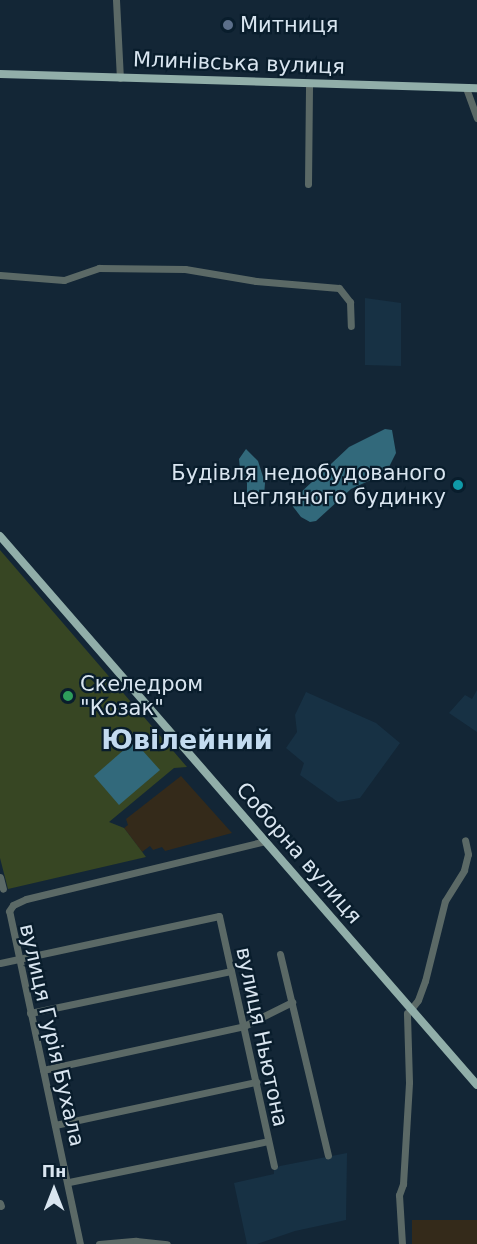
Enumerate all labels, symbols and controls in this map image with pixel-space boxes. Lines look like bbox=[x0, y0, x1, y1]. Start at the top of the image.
place label: Митниця bbox=[240, 12, 338, 38]
marker: Митниця bbox=[221, 18, 235, 32]
street label: Млинівська вулиця bbox=[133, 47, 345, 79]
place label: Будівля недобудованого цегляного будинку bbox=[171, 460, 446, 510]
marker: Будівля недобудованого цегляного будинку bbox=[451, 478, 465, 492]
place label: Скеледром "Козак" bbox=[80, 671, 203, 721]
marker: Скеледром "Козак" bbox=[61, 689, 75, 703]
district label: Ювілейний bbox=[101, 724, 273, 756]
street label: Соборна вулиця bbox=[231, 777, 367, 929]
street label: вулиця Гурія Бухала bbox=[14, 921, 90, 1149]
street label: вулиця Ньютона bbox=[231, 945, 293, 1129]
north arrow bbox=[24, 1160, 84, 1220]
text: Пн bbox=[42, 1162, 66, 1181]

